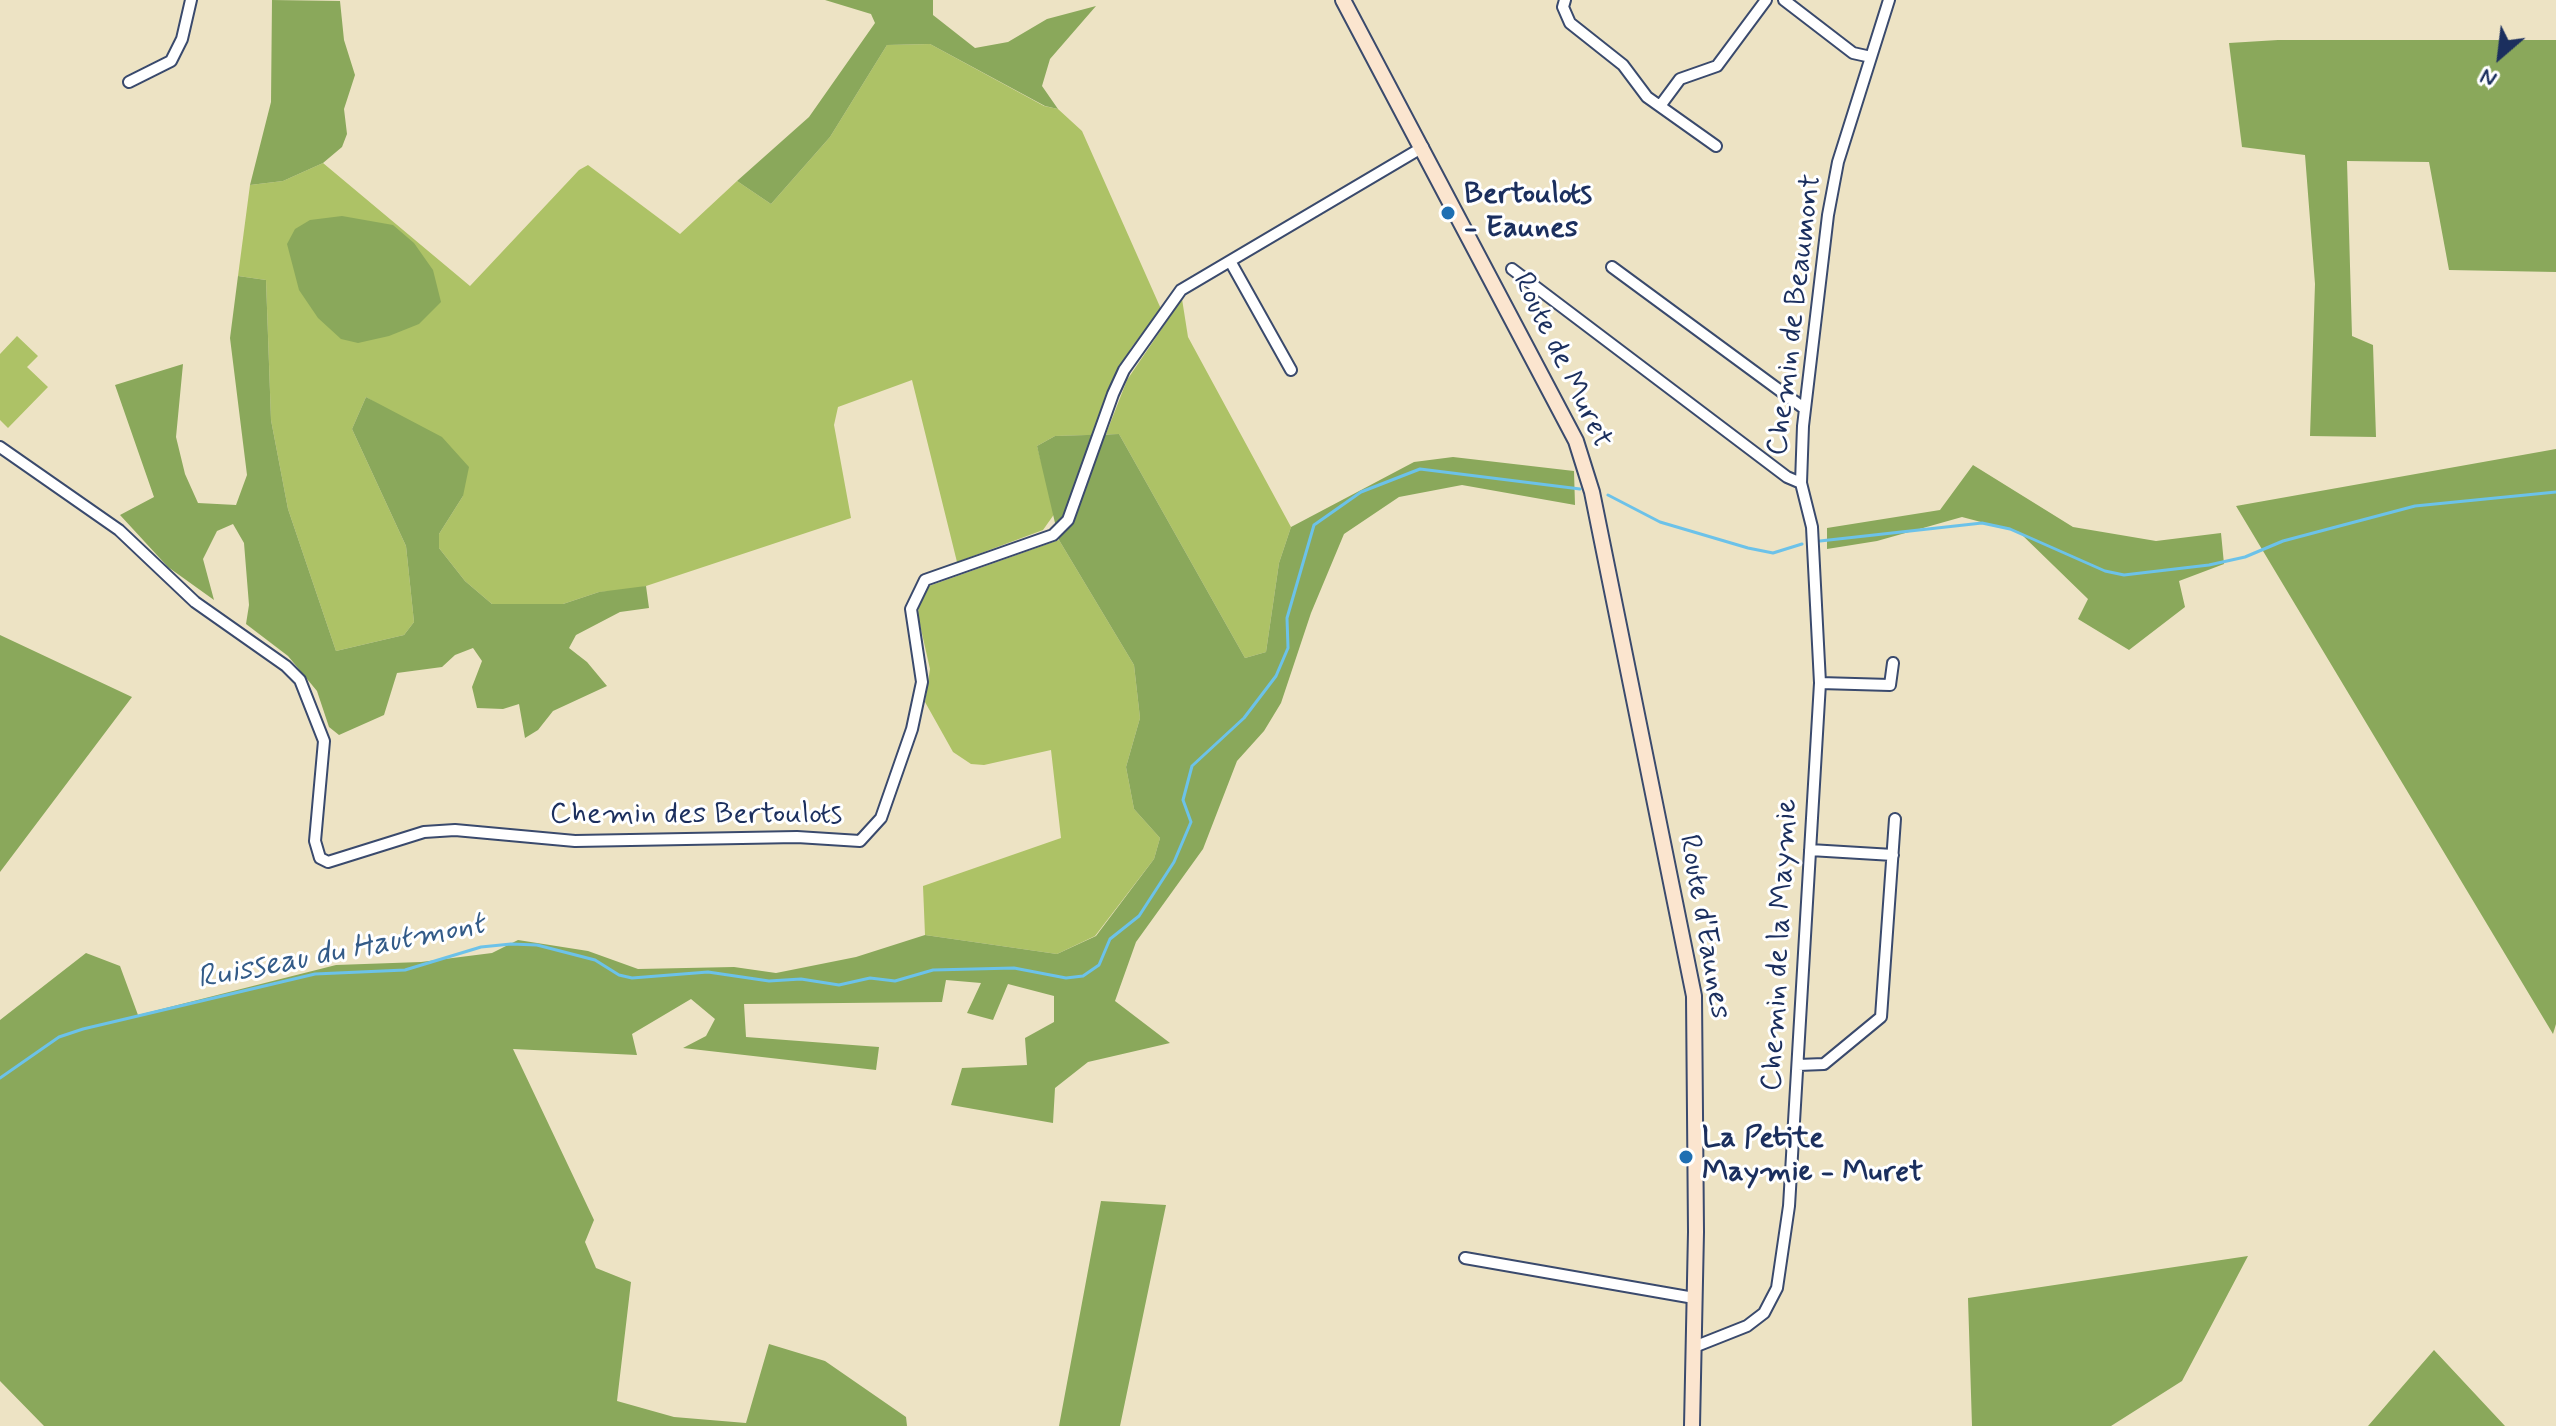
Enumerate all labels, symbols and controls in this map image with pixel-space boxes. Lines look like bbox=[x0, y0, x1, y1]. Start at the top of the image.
north arrow bbox=[2460, 16, 2540, 96]
text: N bbox=[2476, 61, 2502, 93]
street label: Chemin de Beaumont bbox=[1761, 172, 1831, 458]
place label: Bertoulots - Eaunes bbox=[1464, 178, 1592, 248]
marker: Bertoulots - Eaunes bbox=[1439, 204, 1457, 222]
street label: Route de Muret bbox=[1503, 267, 1619, 455]
street label: Chemin des Bertoulots bbox=[550, 798, 842, 834]
street label: Chemin de la Maymie bbox=[1755, 798, 1807, 1092]
street label: Route d'Eaunes bbox=[1669, 832, 1737, 1022]
water label: Ruisseau du Hautmont bbox=[194, 906, 488, 1000]
place label: La Petite Maymie - Muret bbox=[1702, 1122, 1923, 1192]
marker: La Petite Maymie - Muret bbox=[1677, 1148, 1695, 1166]

